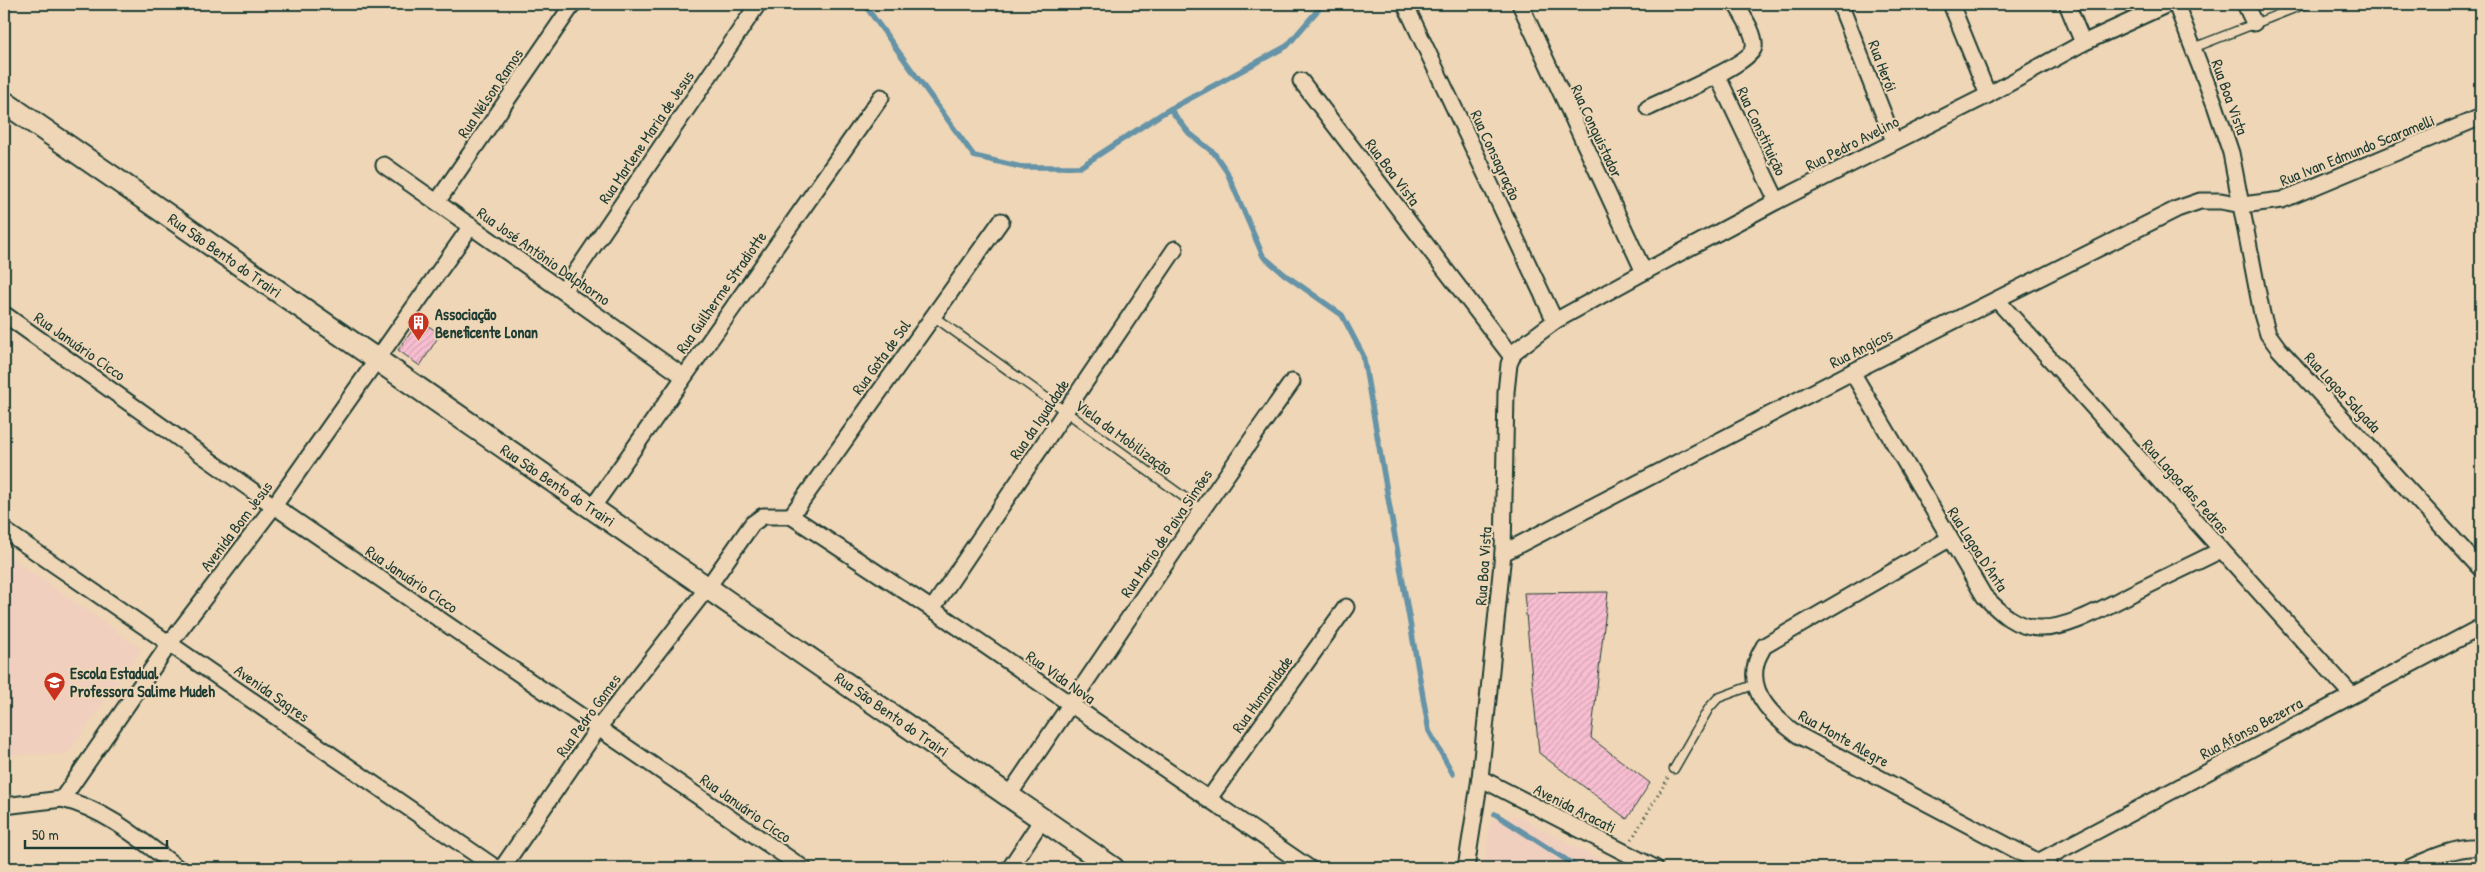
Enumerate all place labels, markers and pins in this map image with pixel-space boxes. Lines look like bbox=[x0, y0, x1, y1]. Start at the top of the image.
place label: Associação Beneficente Lonan bbox=[435, 303, 538, 343]
building icon: Associação Beneficente Lonan bbox=[407, 311, 431, 342]
place label: Escola Estadual Professora Salime Mudeh bbox=[70, 662, 215, 702]
school or university icon: Escola Estadual Professora Salime Mudeh bbox=[42, 670, 66, 701]

